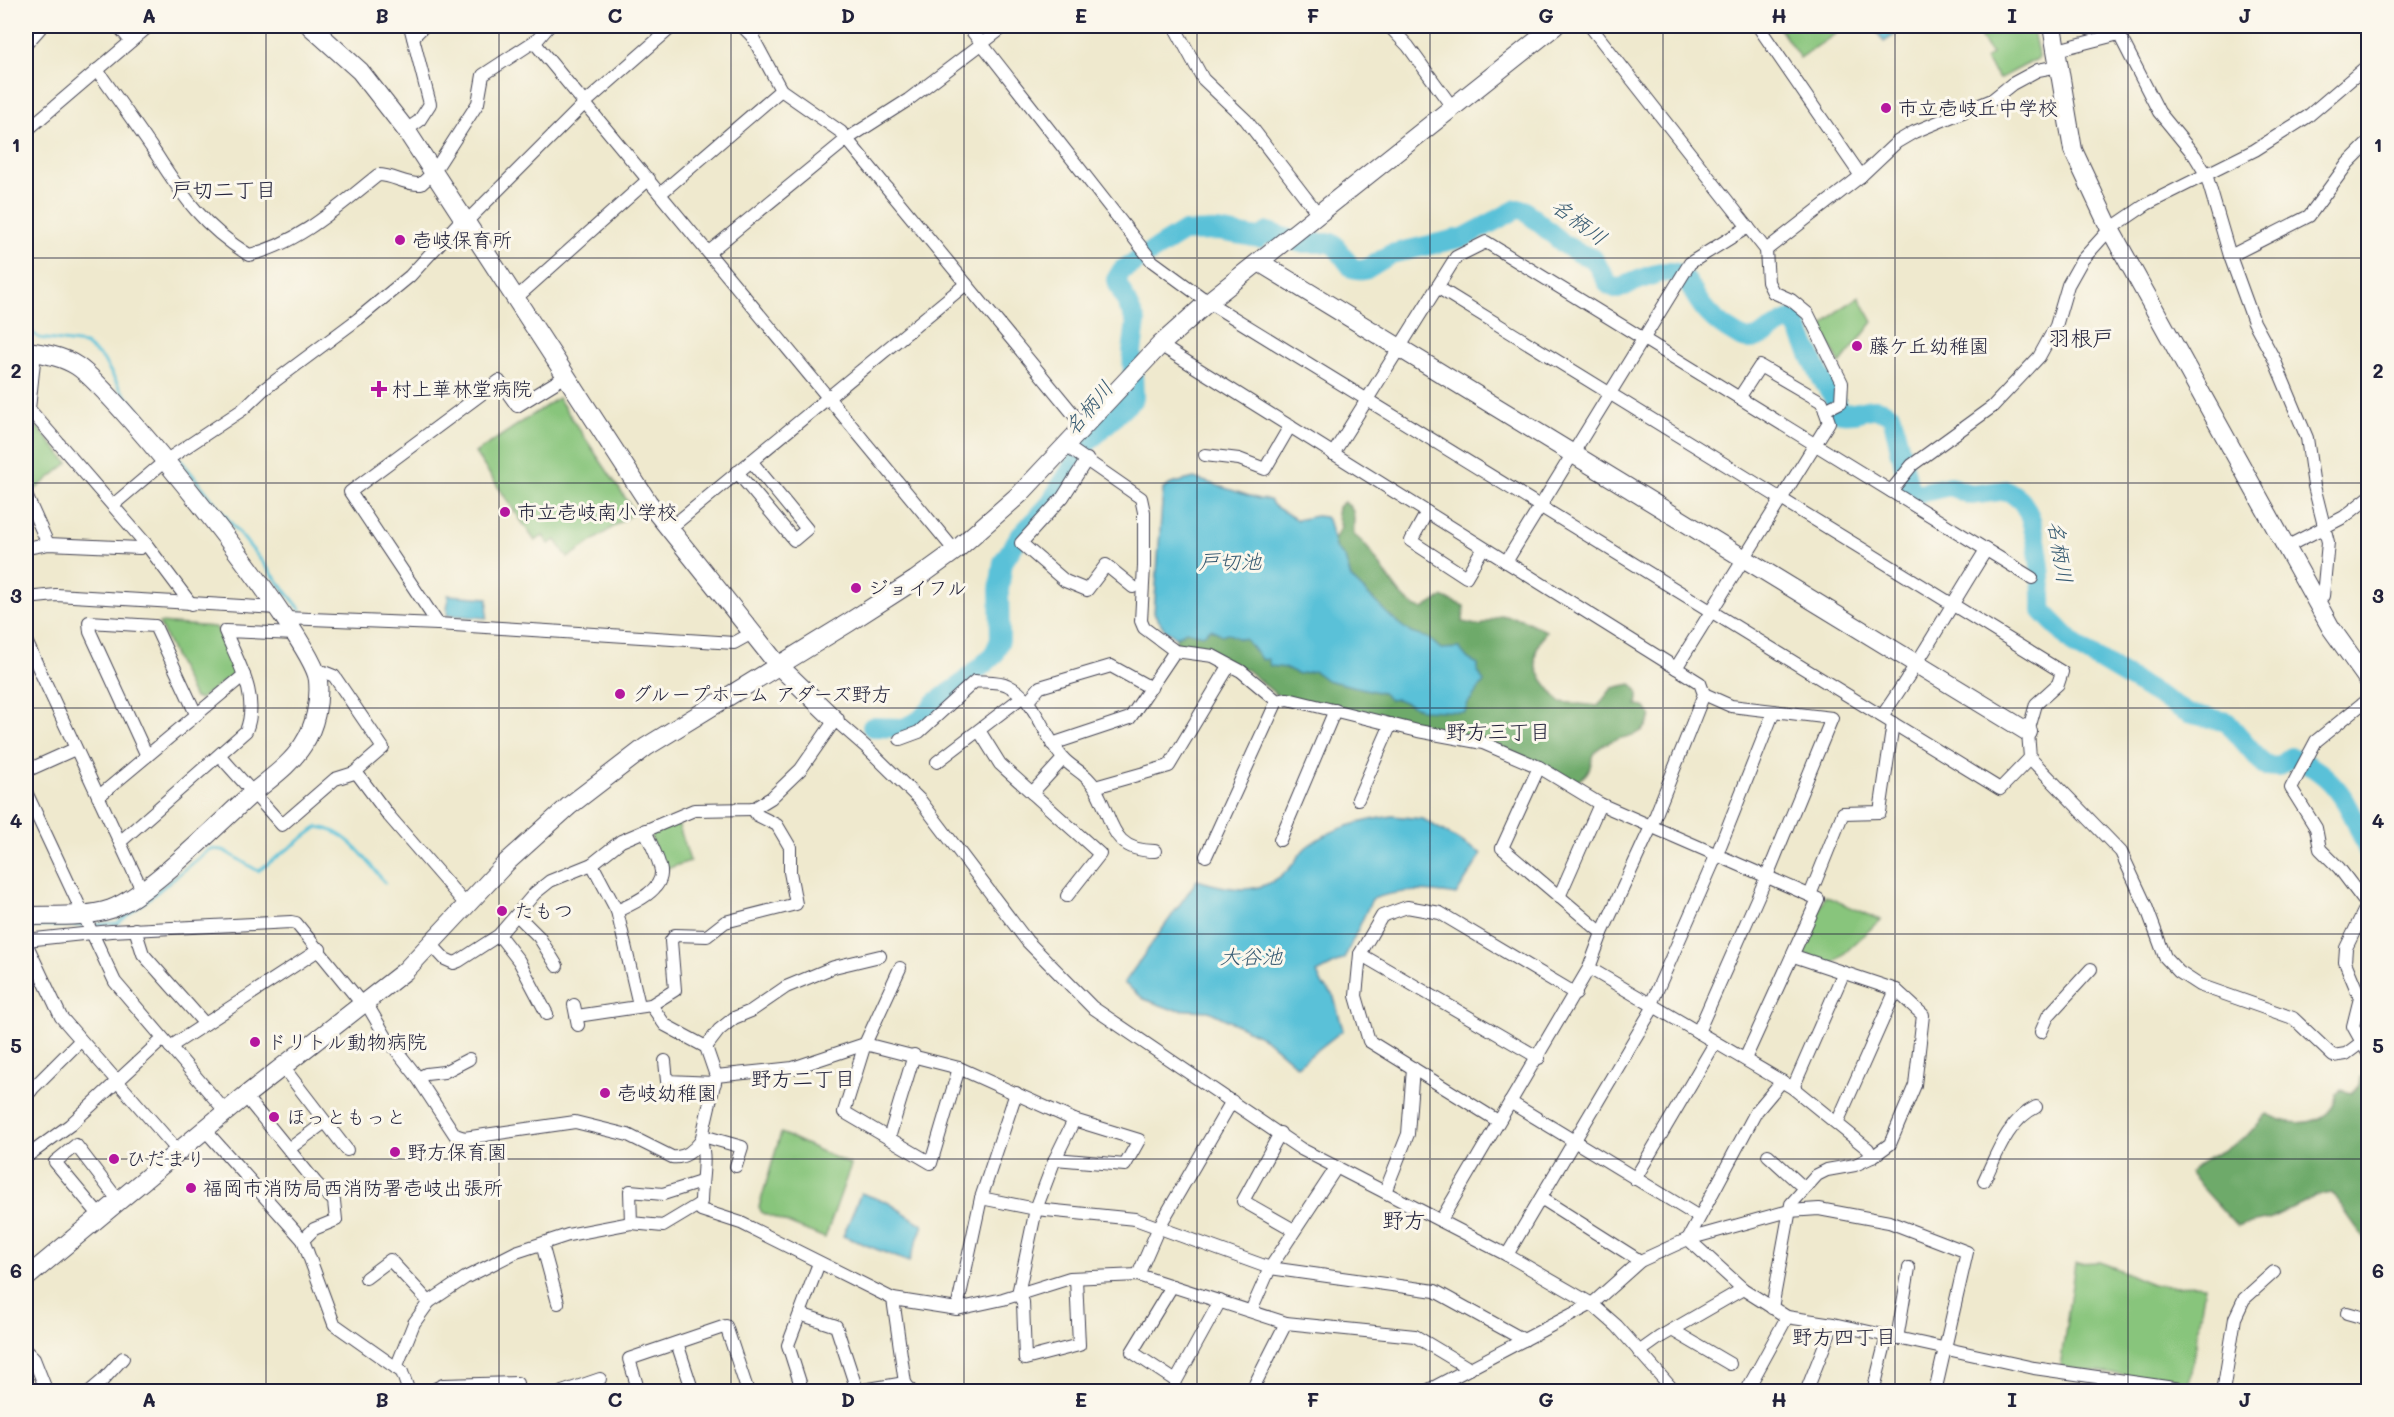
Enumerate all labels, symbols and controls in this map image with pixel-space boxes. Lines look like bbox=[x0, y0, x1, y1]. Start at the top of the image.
text: A bbox=[142, 2, 156, 28]
text: B bbox=[375, 2, 389, 28]
text: C bbox=[608, 2, 623, 28]
text: D bbox=[841, 2, 855, 28]
text: E bbox=[1075, 2, 1087, 28]
text: F bbox=[1307, 2, 1320, 28]
text: G bbox=[1538, 2, 1554, 28]
text: H bbox=[1771, 2, 1787, 28]
text: I bbox=[2007, 2, 2017, 28]
text: J bbox=[2238, 2, 2252, 28]
place label: 市立壱岐丘中学校 bbox=[1898, 94, 2058, 120]
marker: 市立壱岐丘中学校 bbox=[1879, 101, 1893, 115]
text: 1 bbox=[12, 131, 20, 157]
text: 1 bbox=[2374, 131, 2382, 157]
district label: 戸切二丁目 bbox=[172, 175, 277, 202]
water label: 名柄川 bbox=[1547, 191, 1613, 251]
place label: 壱岐保育所 bbox=[412, 226, 512, 252]
marker: 壱岐保育所 bbox=[393, 233, 407, 247]
district label: 羽根戸 bbox=[2048, 323, 2114, 352]
place label: 藤ケ丘幼稚園 bbox=[1869, 332, 1989, 358]
marker: 藤ケ丘幼稚園 bbox=[1850, 339, 1864, 353]
text: 2 bbox=[10, 357, 22, 383]
text: 2 bbox=[2372, 357, 2384, 383]
water label: 名柄川 bbox=[1057, 374, 1118, 440]
place label: 村上華林堂病院 bbox=[392, 375, 532, 401]
marker: 村上華林堂病院 bbox=[370, 380, 388, 398]
place label: 市立壱岐南小学校 bbox=[517, 498, 677, 524]
marker: 市立壱岐南小学校 bbox=[498, 505, 512, 519]
water label: 名柄川 bbox=[2043, 519, 2080, 585]
water label: 戸切池 bbox=[1199, 547, 1262, 574]
place label: ジョイフル bbox=[868, 574, 967, 600]
marker: ジョイフル bbox=[849, 581, 863, 595]
text: 3 bbox=[10, 582, 22, 608]
text: 3 bbox=[2372, 582, 2384, 608]
place label: グループホーム アダーズ野方 bbox=[632, 680, 892, 706]
marker: グループホーム アダーズ野方 bbox=[613, 687, 627, 701]
district label: 野方三丁目 bbox=[1446, 717, 1551, 744]
text: 4 bbox=[10, 807, 23, 833]
text: 4 bbox=[2372, 807, 2385, 833]
place label: たもつ bbox=[514, 897, 574, 923]
marker: たもつ bbox=[495, 904, 509, 918]
water label: 大谷池 bbox=[1220, 942, 1283, 969]
place label: ドリトル動物病院 bbox=[267, 1028, 427, 1054]
text: 5 bbox=[10, 1032, 22, 1058]
text: 5 bbox=[2372, 1032, 2384, 1058]
marker: ドリトル動物病院 bbox=[248, 1035, 262, 1049]
district label: 野方二丁目 bbox=[751, 1064, 856, 1091]
place label: 壱岐幼稚園 bbox=[617, 1079, 717, 1105]
marker: 壱岐幼稚園 bbox=[598, 1086, 612, 1100]
place label: ほっともっと bbox=[286, 1103, 406, 1129]
marker: ほっともっと bbox=[267, 1110, 281, 1124]
place label: 野方保育園 bbox=[407, 1138, 507, 1164]
place label: ひだまり bbox=[126, 1145, 206, 1171]
marker: 野方保育園 bbox=[388, 1145, 402, 1159]
marker: ひだまり bbox=[107, 1152, 121, 1166]
place label: 福岡市消防局西消防署壱岐出張所 bbox=[203, 1174, 503, 1200]
marker: 福岡市消防局西消防署壱岐出張所 bbox=[184, 1181, 198, 1195]
district label: 野方 bbox=[1382, 1205, 1426, 1234]
text: 6 bbox=[10, 1257, 22, 1283]
text: 6 bbox=[2372, 1257, 2384, 1283]
district label: 野方四丁目 bbox=[1792, 1322, 1897, 1349]
text: A bbox=[142, 1386, 156, 1412]
text: B bbox=[375, 1386, 389, 1412]
text: C bbox=[608, 1386, 623, 1412]
text: D bbox=[841, 1386, 855, 1412]
text: E bbox=[1075, 1386, 1087, 1412]
text: F bbox=[1307, 1386, 1320, 1412]
text: G bbox=[1538, 1386, 1554, 1412]
text: H bbox=[1771, 1386, 1787, 1412]
text: I bbox=[2007, 1386, 2017, 1412]
text: J bbox=[2238, 1386, 2252, 1412]

